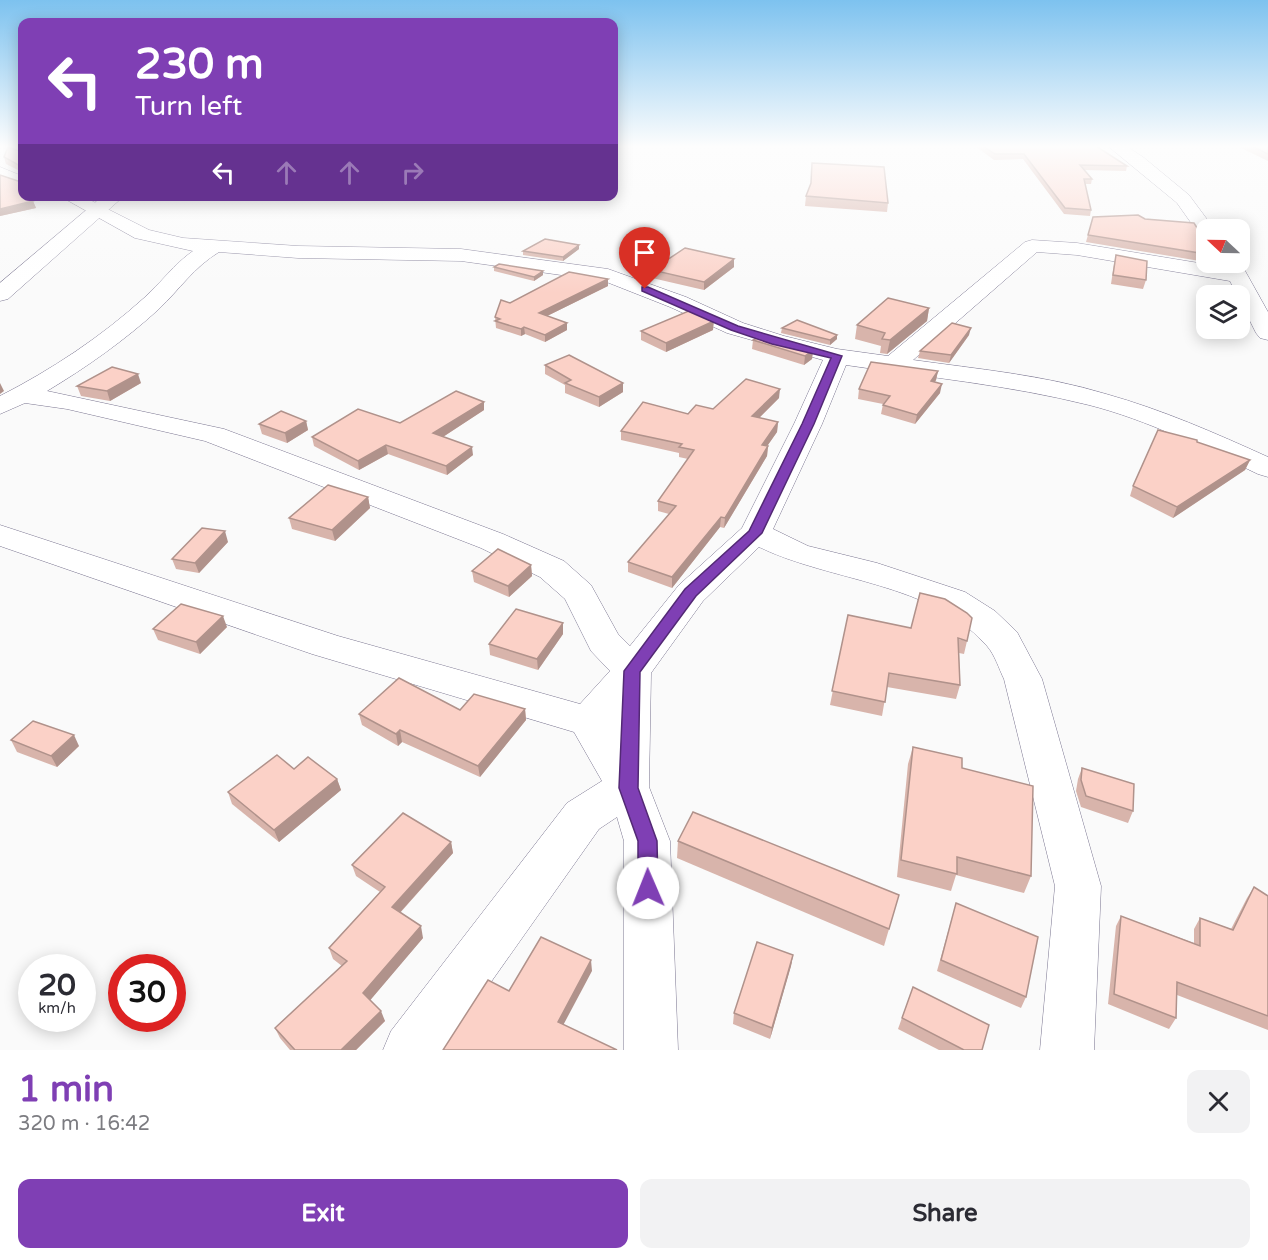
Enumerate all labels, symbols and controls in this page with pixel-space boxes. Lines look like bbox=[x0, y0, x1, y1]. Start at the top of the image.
text: 230 m bbox=[135, 39, 264, 90]
icon: left bbox=[36, 42, 114, 120]
text: Turn left bbox=[135, 90, 242, 123]
icon: left bbox=[207, 156, 240, 189]
icon: ahead bbox=[270, 156, 303, 189]
icon: ahead bbox=[333, 156, 366, 189]
icon: right bbox=[396, 156, 429, 189]
north arrow bbox=[1196, 219, 1250, 273]
map controls bbox=[1196, 219, 1250, 339]
pin bbox=[619, 227, 670, 289]
icon: arrive bbox=[628, 236, 661, 269]
button: layers bbox=[1196, 285, 1250, 339]
position arrow bbox=[616, 856, 680, 920]
speed limit sign: 30 bbox=[108, 954, 186, 1032]
text: 20 bbox=[38, 967, 76, 1004]
text: km/h bbox=[38, 999, 76, 1017]
text: 1 min bbox=[18, 1068, 114, 1111]
button: close bbox=[1187, 1070, 1250, 1133]
text: 320 m · 16:42 bbox=[18, 1112, 150, 1136]
button: Exit bbox=[18, 1179, 628, 1248]
button: Share bbox=[640, 1179, 1250, 1248]

